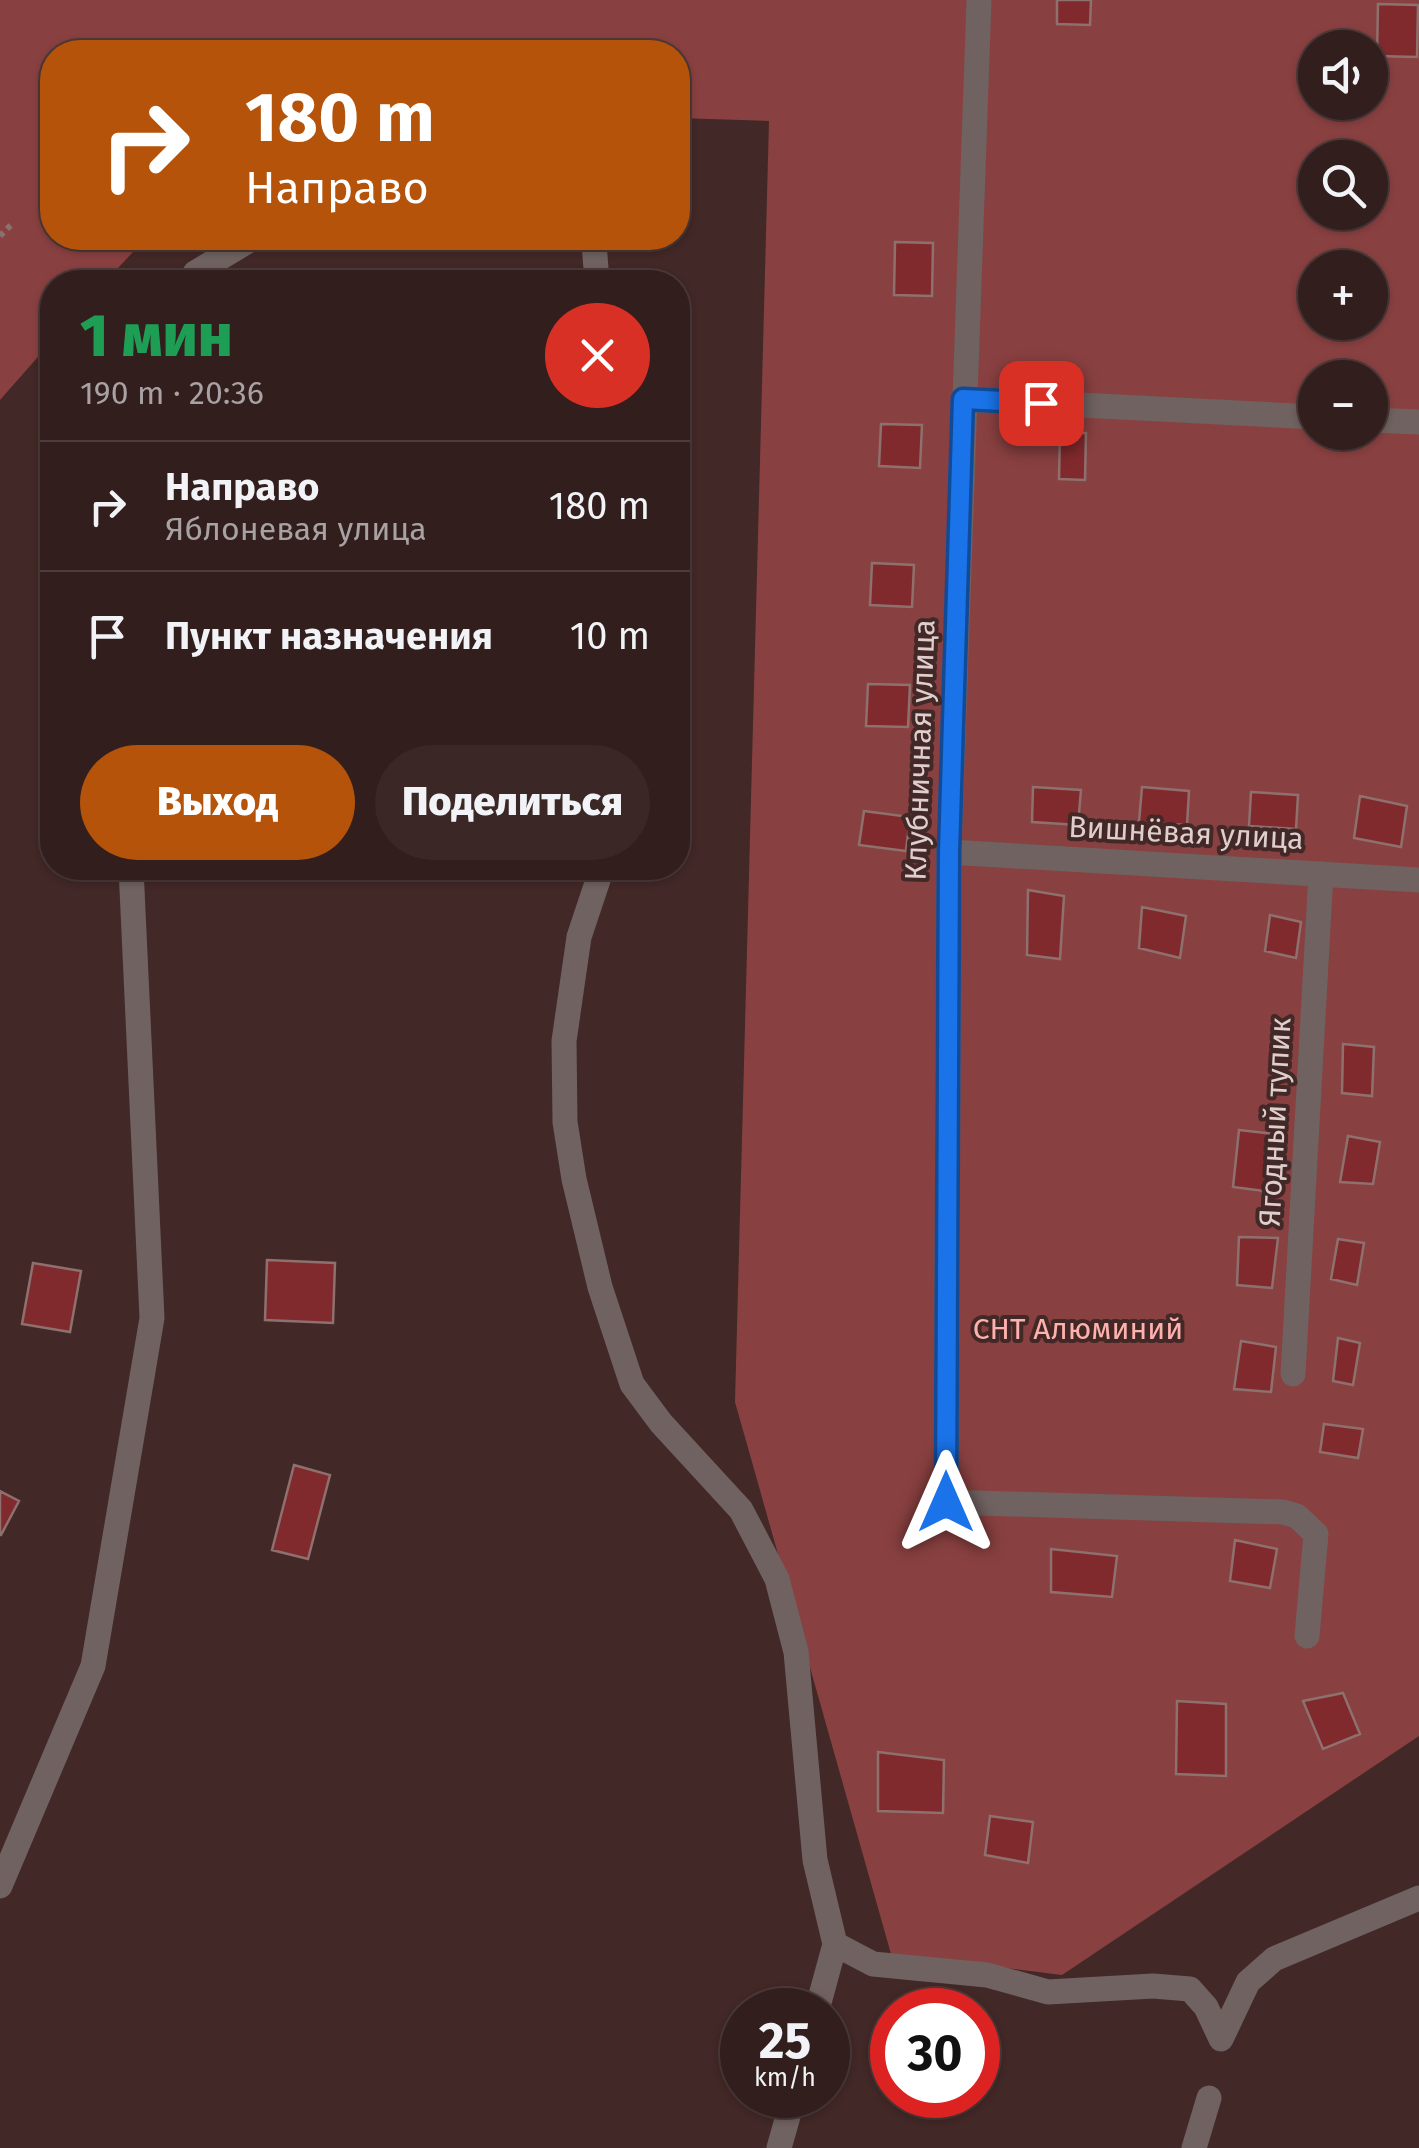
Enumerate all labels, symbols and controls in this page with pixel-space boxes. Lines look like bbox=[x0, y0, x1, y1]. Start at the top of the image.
map controls bbox=[1298, 30, 1388, 450]
button: sound bbox=[1298, 30, 1388, 120]
text: 180 m bbox=[245, 76, 435, 160]
icon: right bbox=[80, 80, 210, 210]
button: search bbox=[1298, 140, 1388, 230]
text: Направо bbox=[245, 161, 429, 215]
button: + bbox=[1298, 250, 1388, 340]
text: 1 мин bbox=[80, 300, 233, 372]
button: close bbox=[545, 303, 650, 408]
button: − bbox=[1298, 360, 1388, 450]
pin bbox=[999, 361, 1084, 446]
text: 190 m · 20:36 bbox=[80, 374, 264, 412]
icon: arrive bbox=[1014, 376, 1069, 431]
text: Направо bbox=[165, 464, 319, 510]
icon: right bbox=[80, 479, 135, 534]
text: 180 m bbox=[549, 483, 650, 529]
text: Яблоневая улица bbox=[165, 510, 427, 548]
icon: arrive bbox=[80, 609, 135, 664]
text: Пункт назначения bbox=[165, 613, 493, 659]
text: 10 m bbox=[570, 613, 650, 659]
street label: Клубничная улица bbox=[897, 619, 943, 881]
button: Выход bbox=[80, 745, 355, 860]
button: Поделиться bbox=[375, 745, 650, 860]
street label: Вишнёвая улица bbox=[1068, 809, 1304, 857]
street label: Ягодный тупик bbox=[1252, 1016, 1298, 1228]
park label: СНТ Алюминий bbox=[973, 1311, 1183, 1347]
position arrow bbox=[894, 1450, 998, 1554]
speed limit sign: 30 bbox=[870, 1988, 1000, 2118]
text: 25 bbox=[759, 2011, 811, 2071]
text: km/h bbox=[754, 2063, 816, 2093]

